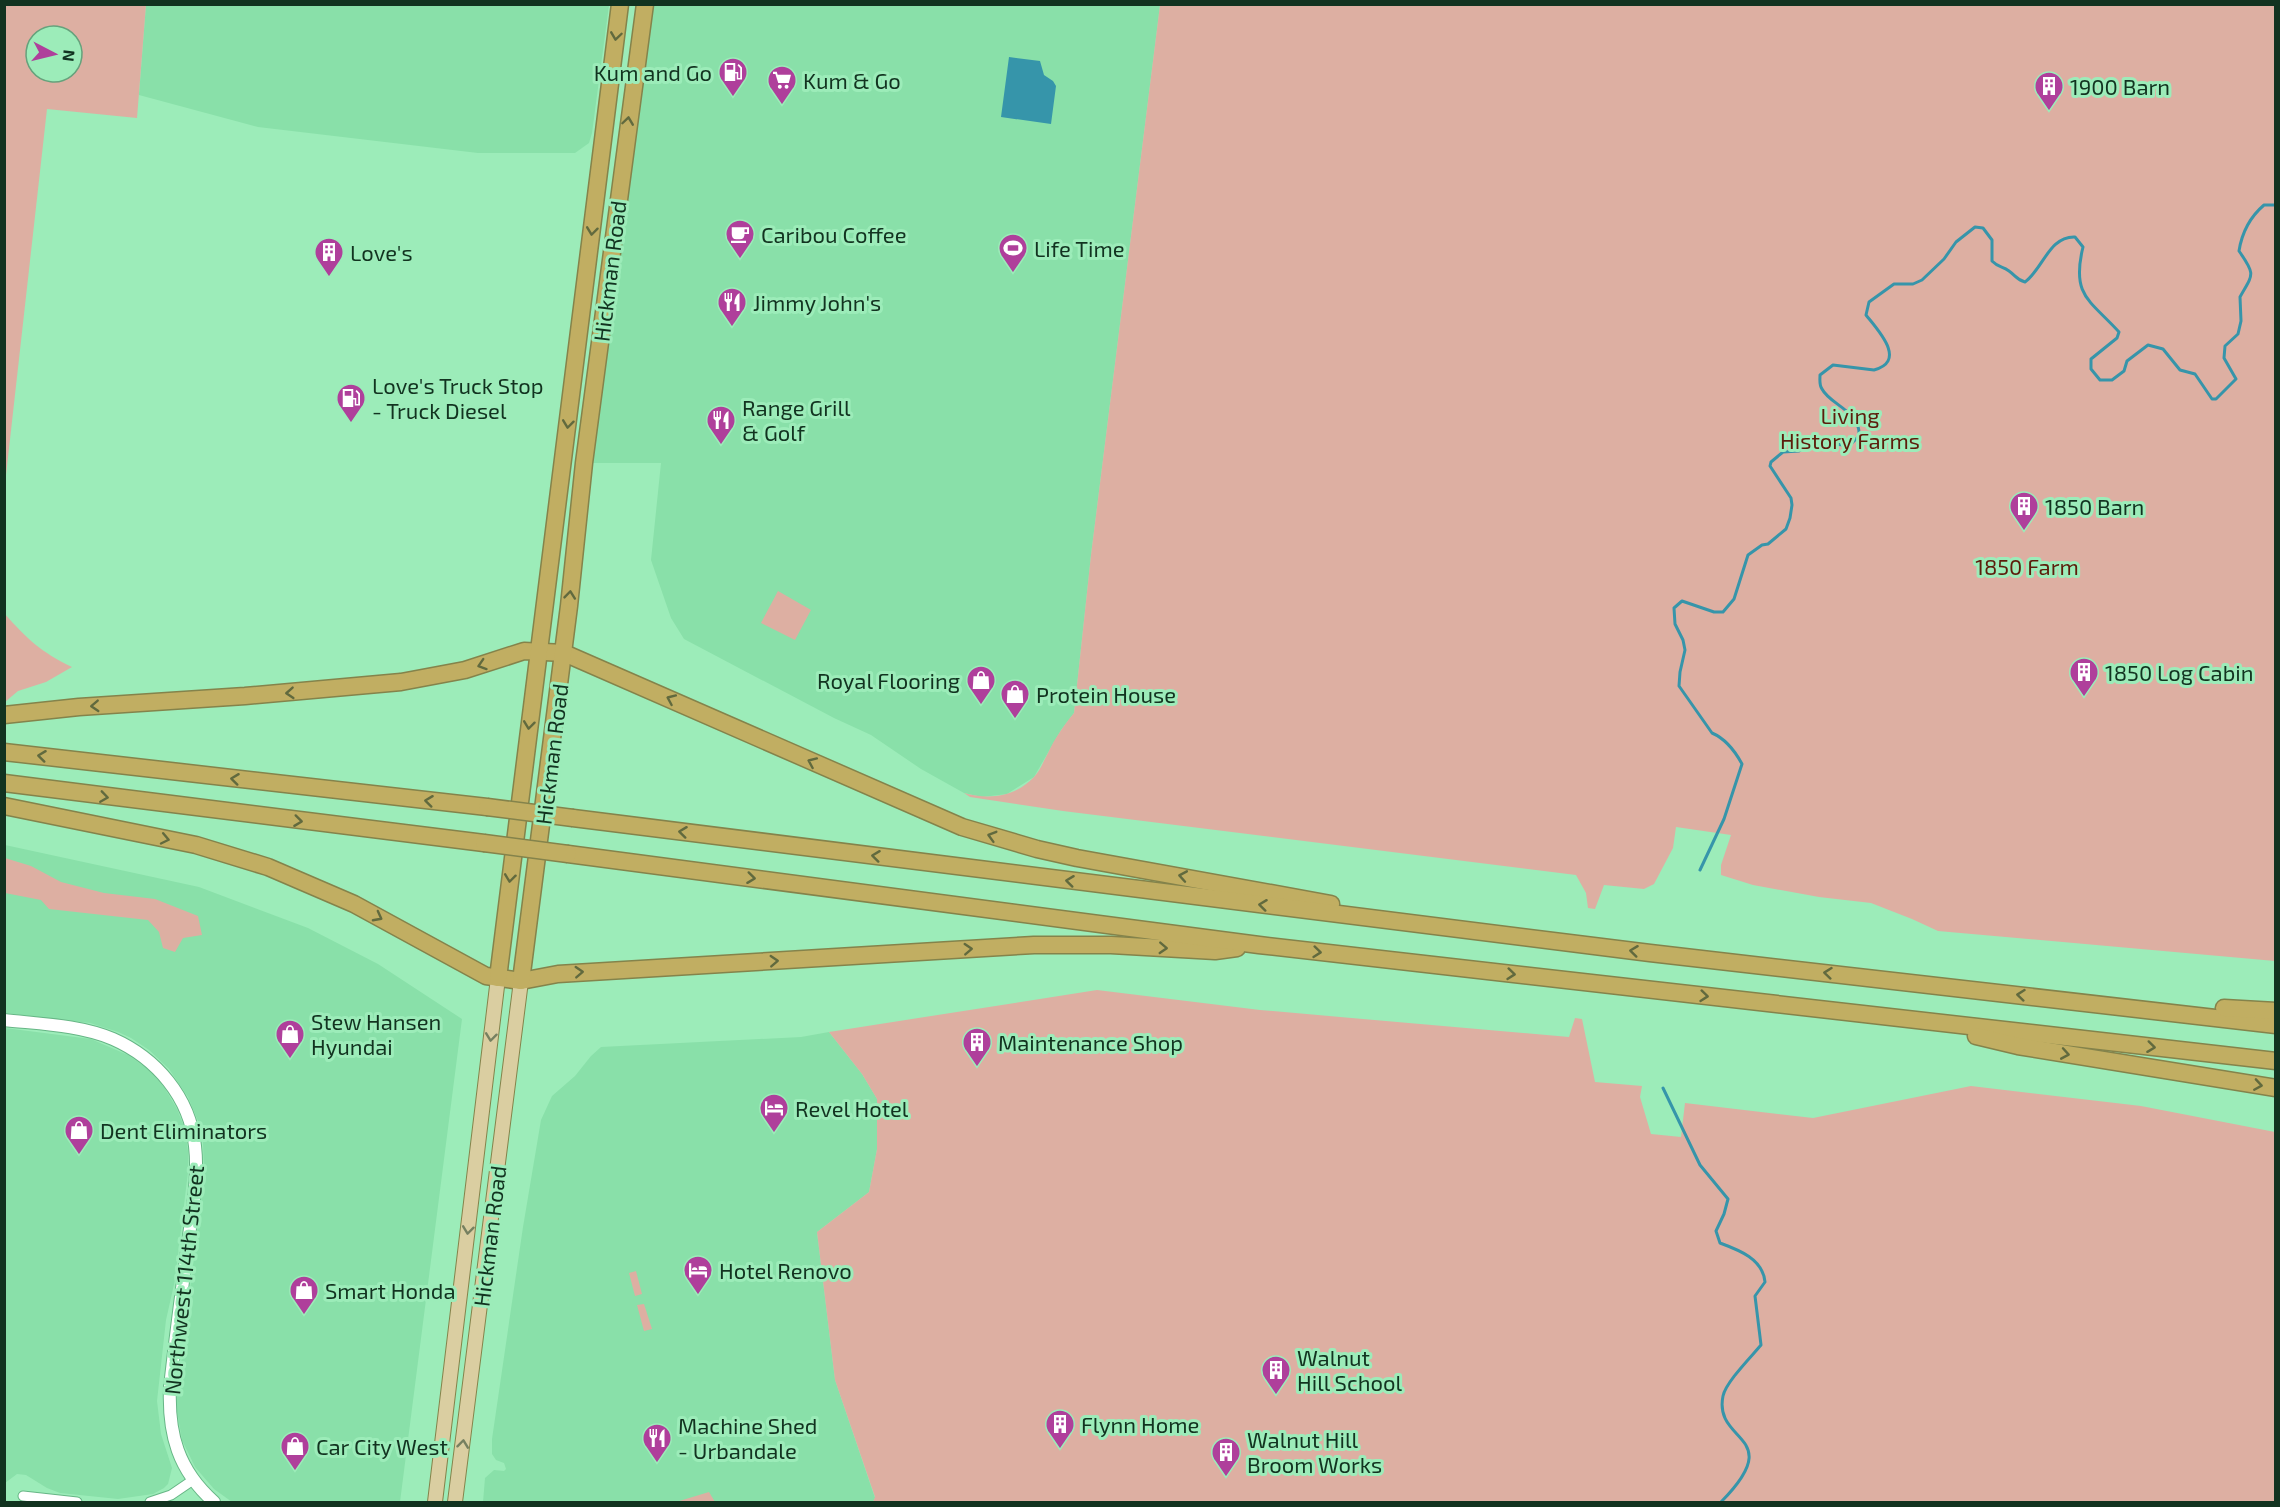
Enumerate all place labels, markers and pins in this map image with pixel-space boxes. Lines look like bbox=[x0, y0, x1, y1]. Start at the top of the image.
fuel station icon: Kum and Go bbox=[717, 56, 749, 98]
place label: Kum and Go bbox=[594, 59, 712, 85]
supermarket icon: Kum & Go bbox=[766, 64, 798, 106]
place label: Kum & Go bbox=[803, 67, 901, 93]
building icon: 1900 Barn bbox=[2033, 70, 2065, 112]
place label: 1900 Barn bbox=[2070, 73, 2170, 99]
cafe icon: Caribou Coffee bbox=[724, 218, 756, 260]
place label: Caribou Coffee bbox=[761, 221, 907, 247]
sports icon: Life Time bbox=[997, 232, 1029, 274]
place label: Life Time bbox=[1034, 235, 1125, 261]
building icon: Love's bbox=[313, 236, 345, 278]
place label: Love's bbox=[350, 239, 413, 265]
restaurant icon: Jimmy John's bbox=[716, 286, 748, 328]
place label: Jimmy John's bbox=[753, 289, 881, 315]
place label: Love's Truck Stop - Truck Diesel bbox=[372, 372, 544, 423]
fuel station icon: Love's Truck Stop - Truck Diesel bbox=[335, 382, 367, 424]
place label: Range Grill & Golf bbox=[742, 394, 851, 445]
restaurant icon: Range Grill & Golf bbox=[705, 404, 737, 446]
building icon: 1850 Barn bbox=[2008, 490, 2040, 532]
place label: 1850 Barn bbox=[2045, 493, 2144, 519]
building icon: 1850 Log Cabin bbox=[2068, 656, 2100, 698]
place label: 1850 Log Cabin bbox=[2105, 659, 2253, 685]
shop icon: Royal Flooring bbox=[965, 664, 997, 706]
place label: Royal Flooring bbox=[817, 667, 960, 693]
shop icon: Protein House bbox=[999, 678, 1031, 720]
place label: Protein House bbox=[1036, 681, 1176, 707]
place label: Stew Hansen Hyundai bbox=[311, 1008, 441, 1059]
shop icon: Stew Hansen Hyundai bbox=[274, 1018, 306, 1060]
building icon: Maintenance Shop bbox=[961, 1026, 993, 1068]
place label: Maintenance Shop bbox=[998, 1029, 1183, 1055]
hotel icon: Revel Hotel bbox=[758, 1092, 790, 1134]
place label: Revel Hotel bbox=[795, 1095, 909, 1121]
shop icon: Dent Eliminators bbox=[63, 1114, 95, 1156]
place label: Dent Eliminators bbox=[100, 1117, 267, 1143]
hotel icon: Hotel Renovo bbox=[682, 1254, 714, 1296]
place label: Hotel Renovo bbox=[719, 1257, 852, 1283]
shop icon: Smart Honda bbox=[288, 1274, 320, 1316]
place label: Smart Honda bbox=[325, 1277, 455, 1303]
place label: Walnut Hill School bbox=[1297, 1344, 1402, 1395]
building icon: Walnut Hill School bbox=[1260, 1354, 1292, 1396]
building icon: Flynn Home bbox=[1044, 1408, 1076, 1450]
place label: Flynn Home bbox=[1081, 1411, 1199, 1437]
place label: Machine Shed - Urbandale bbox=[678, 1412, 817, 1463]
restaurant icon: Machine Shed - Urbandale bbox=[641, 1422, 673, 1464]
place label: Walnut Hill Broom Works bbox=[1247, 1426, 1382, 1477]
shop icon: Car City West bbox=[279, 1430, 311, 1472]
place label: Car City West bbox=[316, 1433, 448, 1459]
building icon: Walnut Hill Broom Works bbox=[1210, 1436, 1242, 1478]

